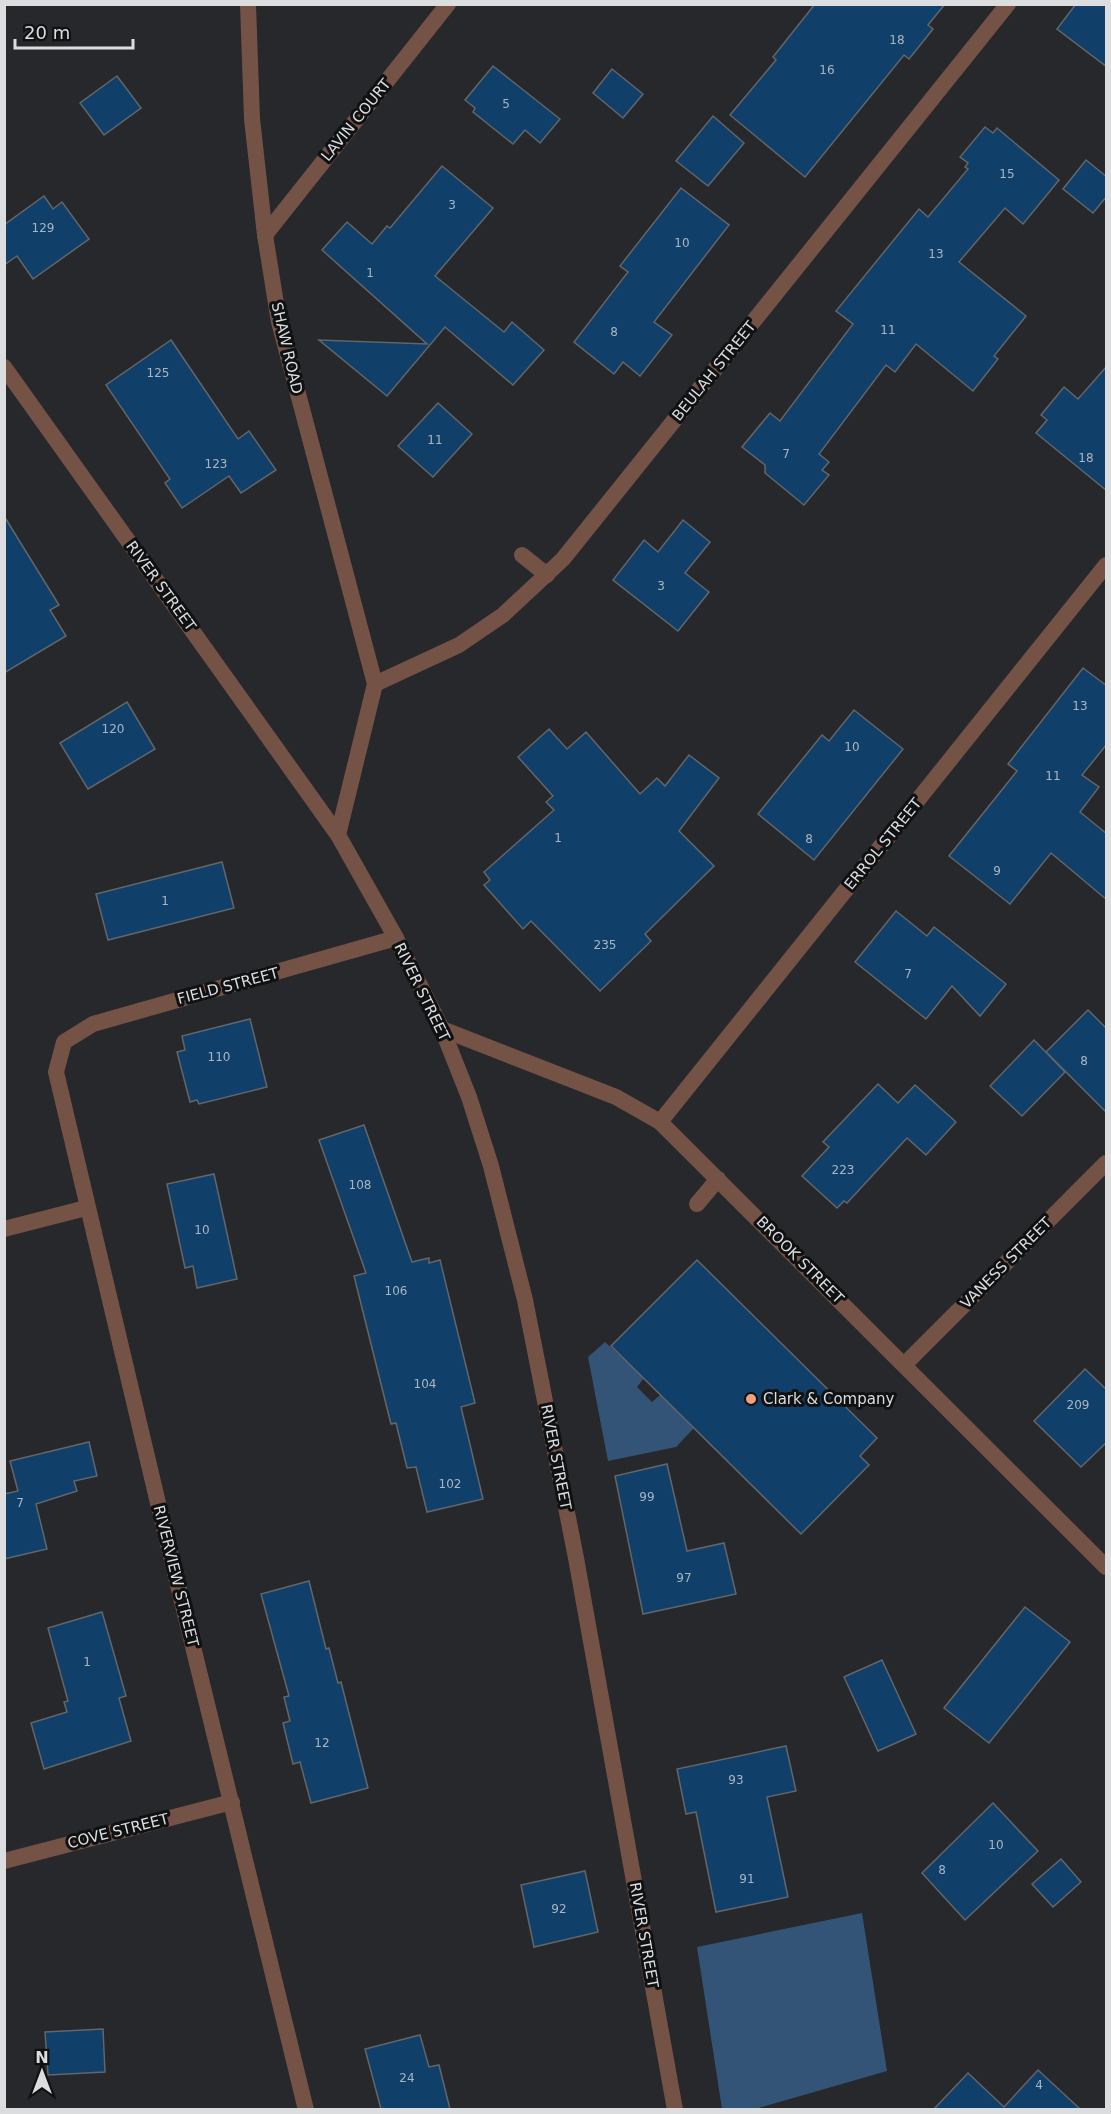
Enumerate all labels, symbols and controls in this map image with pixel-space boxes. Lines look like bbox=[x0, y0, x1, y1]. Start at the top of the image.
scale bar bbox=[15, 12, 134, 50]
text: 20 m bbox=[24, 22, 70, 43]
house number: 18 bbox=[889, 33, 905, 47]
house number: 16 bbox=[819, 63, 835, 77]
street label: LAVIN COURT bbox=[317, 75, 395, 165]
house number: 5 bbox=[502, 97, 510, 111]
house number: 15 bbox=[999, 167, 1015, 181]
house number: 3 bbox=[448, 198, 456, 212]
house number: 129 bbox=[32, 221, 54, 235]
house number: 10 bbox=[674, 236, 690, 250]
house number: 13 bbox=[928, 247, 944, 261]
house number: 1 bbox=[366, 266, 374, 280]
street label: SHAW ROAD bbox=[268, 300, 306, 396]
street label: BEULAH STREET bbox=[668, 317, 760, 424]
house number: 11 bbox=[880, 323, 896, 337]
house number: 8 bbox=[610, 325, 618, 339]
house number: 125 bbox=[147, 366, 169, 380]
house number: 11 bbox=[427, 433, 443, 447]
house number: 7 bbox=[782, 447, 790, 461]
house number: 18 bbox=[1078, 451, 1094, 465]
house number: 123 bbox=[205, 457, 227, 471]
street label: RIVER STREET bbox=[122, 537, 200, 635]
house number: 3 bbox=[657, 579, 665, 593]
house number: 13 bbox=[1072, 699, 1088, 713]
house number: 120 bbox=[102, 722, 124, 736]
house number: 10 bbox=[844, 740, 860, 754]
house number: 11 bbox=[1045, 769, 1061, 783]
street label: ERROL STREET bbox=[841, 794, 926, 893]
house number: 1 bbox=[554, 831, 562, 845]
house number: 8 bbox=[805, 832, 813, 846]
house number: 9 bbox=[993, 864, 1001, 878]
house number: 1 bbox=[161, 894, 169, 908]
house number: 235 bbox=[594, 938, 616, 952]
street label: RIVER STREET bbox=[390, 940, 454, 1045]
street label: FIELD STREET bbox=[175, 964, 282, 1008]
house number: 7 bbox=[904, 967, 912, 981]
house number: 110 bbox=[208, 1050, 230, 1064]
house number: 8 bbox=[1080, 1054, 1088, 1068]
house number: 223 bbox=[832, 1163, 854, 1177]
house number: 108 bbox=[349, 1178, 371, 1192]
street label: BROOK STREET bbox=[753, 1213, 848, 1308]
street label: VANESS STREET bbox=[957, 1213, 1056, 1312]
house number: 10 bbox=[194, 1223, 210, 1237]
house number: 106 bbox=[385, 1284, 407, 1298]
house number: 104 bbox=[414, 1377, 436, 1391]
place label: Clark & Company bbox=[763, 1390, 894, 1408]
marker: Clark & Company bbox=[744, 1392, 758, 1406]
house number: 209 bbox=[1067, 1398, 1089, 1412]
street label: RIVER STREET bbox=[537, 1403, 575, 1512]
house number: 102 bbox=[439, 1477, 461, 1491]
house number: 99 bbox=[639, 1490, 655, 1504]
house number: 7 bbox=[16, 1496, 24, 1510]
street label: RIVERVIEW STREET bbox=[150, 1503, 202, 1649]
house number: 97 bbox=[676, 1571, 692, 1585]
house number: 1 bbox=[83, 1655, 91, 1669]
house number: 12 bbox=[314, 1736, 330, 1750]
house number: 93 bbox=[728, 1773, 744, 1787]
street label: COVE STREET bbox=[65, 1810, 171, 1852]
house number: 10 bbox=[988, 1838, 1004, 1852]
house number: 8 bbox=[938, 1863, 946, 1877]
house number: 91 bbox=[739, 1872, 755, 1886]
street label: RIVER STREET bbox=[626, 1881, 662, 1990]
house number: 92 bbox=[551, 1902, 567, 1916]
north arrow bbox=[12, 2042, 72, 2102]
text: N bbox=[35, 2048, 49, 2067]
house number: 24 bbox=[399, 2071, 415, 2085]
house number: 4 bbox=[1035, 2078, 1043, 2092]

